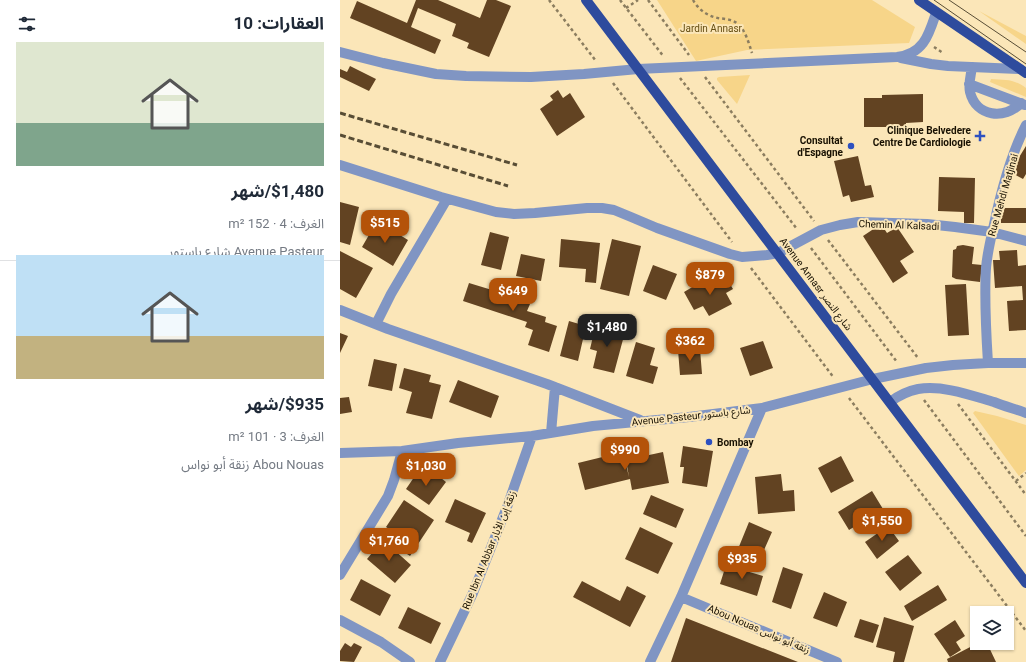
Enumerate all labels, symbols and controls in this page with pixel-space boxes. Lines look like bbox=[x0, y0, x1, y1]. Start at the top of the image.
icon: filters bbox=[16, 13, 38, 35]
text: العقارات: 10 bbox=[233, 13, 324, 33]
park label: Jardin Annasr bbox=[680, 23, 743, 34]
icon: home bbox=[134, 68, 206, 140]
place label: Clinique Belvedere Centre De Cardiologie bbox=[873, 125, 972, 148]
marker: Clinique Belvedere Centre De Cardiologie bbox=[974, 130, 986, 142]
place label: Consultat d'Espagne bbox=[797, 135, 844, 158]
marker: Consultat d'Espagne bbox=[846, 141, 856, 151]
street label: Rue Mehdi Matjinai bbox=[986, 153, 1020, 237]
text: $1,480/شهر bbox=[231, 181, 324, 201]
pin: $515 bbox=[361, 210, 409, 244]
text: $515 bbox=[370, 215, 400, 230]
text: الغرف: 4 · 152 m² bbox=[228, 216, 324, 231]
street label: Chemin Al Kalsadi bbox=[858, 218, 940, 232]
street label: Avenue Annasr شارع النصر bbox=[776, 236, 855, 334]
text: Avenue Pasteur شارع باستور bbox=[169, 244, 324, 259]
pin: $879 bbox=[686, 262, 734, 296]
text: $879 bbox=[695, 267, 725, 282]
pin: $649 bbox=[489, 278, 537, 312]
icon: home bbox=[134, 281, 206, 353]
text: $649 bbox=[498, 283, 528, 298]
pin: $1,480 bbox=[574, 314, 640, 348]
text: $1,480 bbox=[587, 319, 627, 334]
pin: $362 bbox=[666, 328, 714, 362]
text: $362 bbox=[675, 333, 705, 348]
text: $935/شهر bbox=[245, 394, 324, 414]
street label: Avenue Pasteur شارع باستور bbox=[631, 404, 751, 430]
text: الغرف: 3 · 101 m² bbox=[228, 429, 324, 444]
pin: $990 bbox=[601, 437, 649, 471]
marker: Bombay bbox=[704, 437, 714, 447]
place label: Bombay bbox=[717, 437, 755, 448]
text: $990 bbox=[610, 442, 640, 457]
pin: $1,030 bbox=[393, 453, 459, 487]
text: Abou Nouas زنقة أبو نواس bbox=[181, 457, 324, 472]
text: $1,030 bbox=[406, 458, 446, 473]
street label: Rue Ibn Al Abbar زنقة إبن الأبار bbox=[460, 489, 519, 611]
pin: $1,550 bbox=[849, 508, 915, 542]
text: $1,550 bbox=[862, 513, 902, 528]
pin: $1,760 bbox=[356, 528, 422, 562]
text: $1,760 bbox=[369, 533, 409, 548]
pin: $935 bbox=[718, 546, 766, 580]
text: $935 bbox=[727, 551, 757, 566]
street label: Abou Nouas زنقة أبو نواس bbox=[706, 602, 812, 657]
map controls bbox=[970, 606, 1014, 650]
button: layers bbox=[970, 606, 1014, 650]

